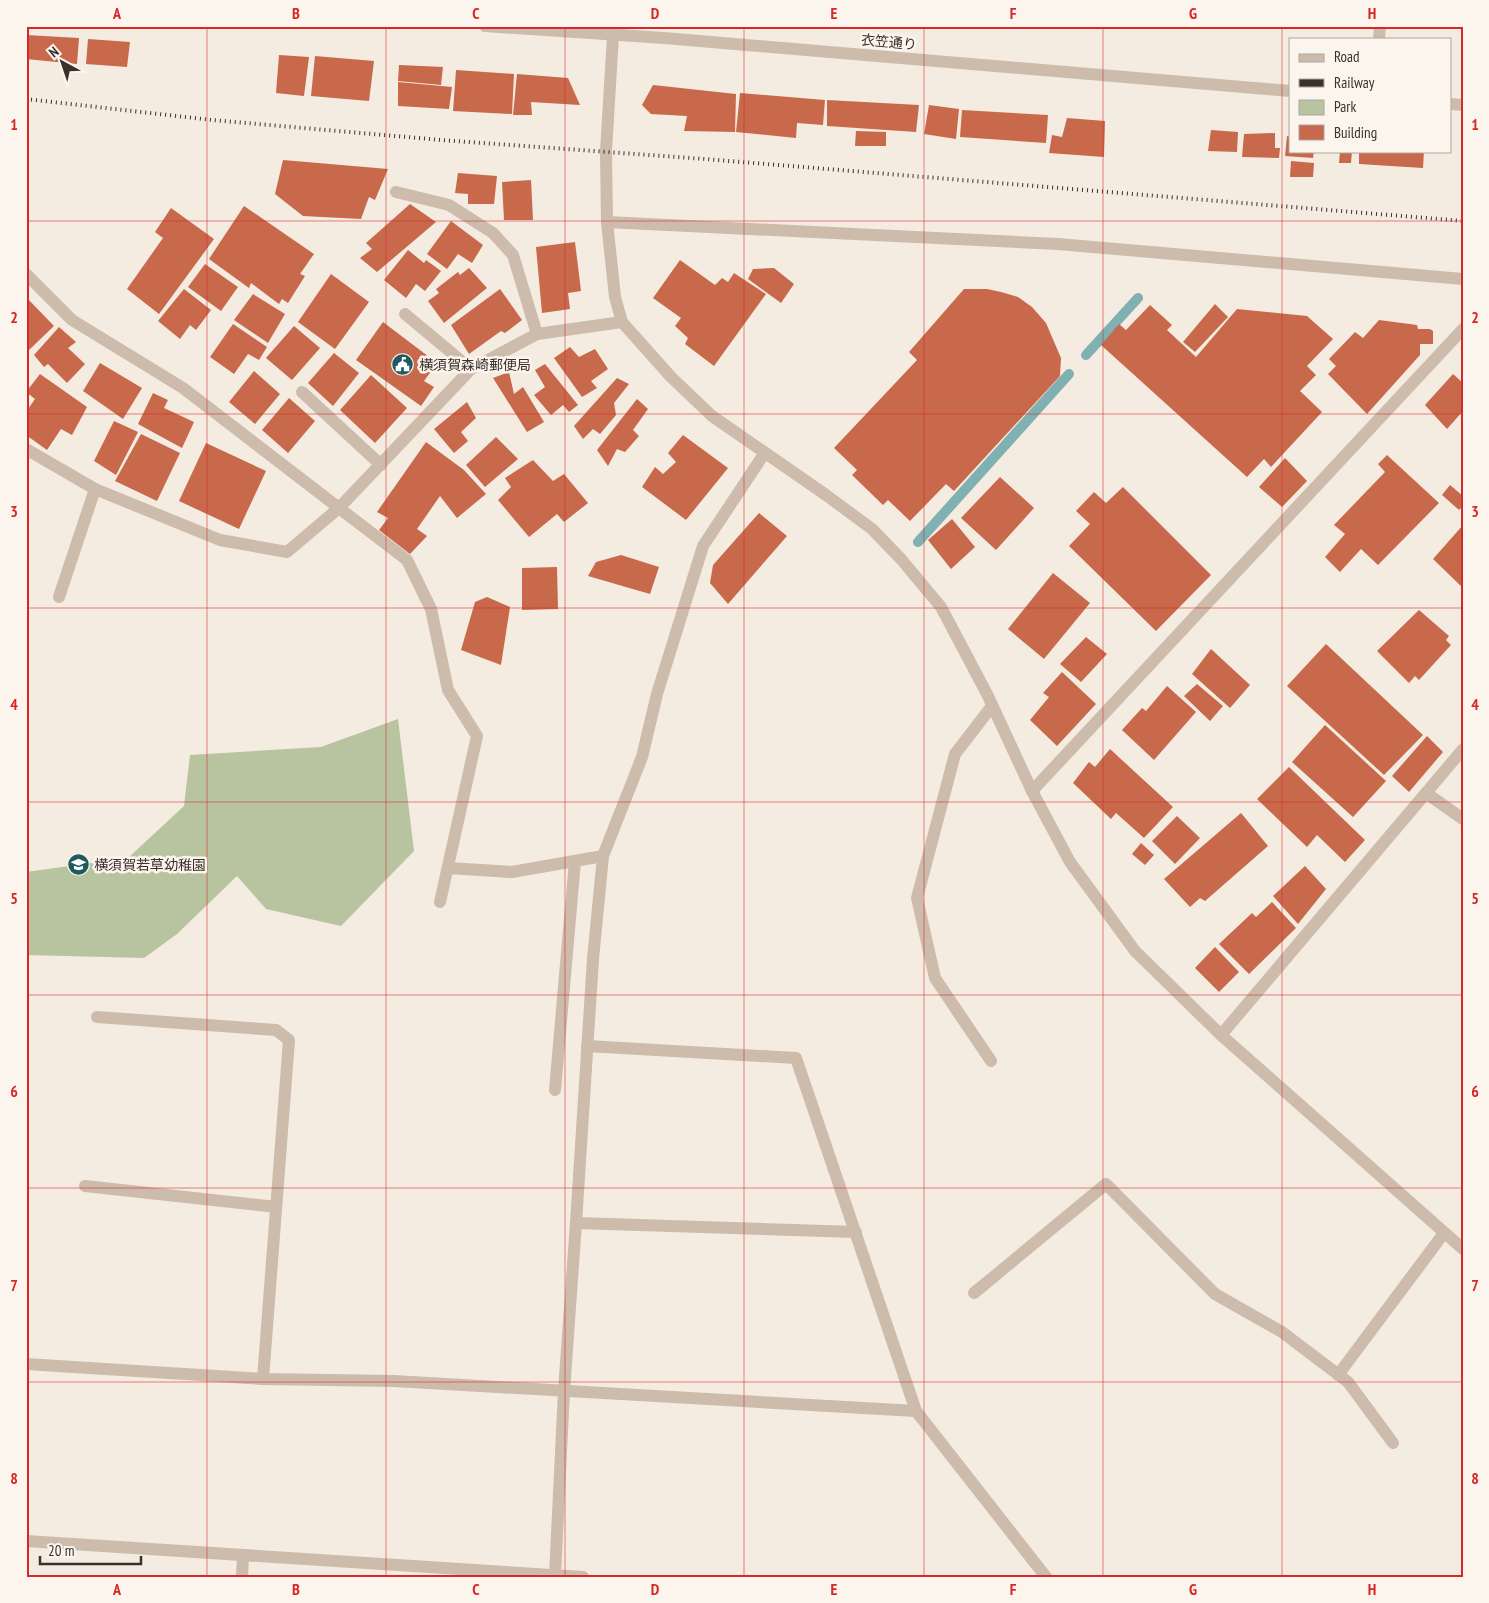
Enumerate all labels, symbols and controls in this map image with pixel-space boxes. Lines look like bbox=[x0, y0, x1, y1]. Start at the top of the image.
text: A bbox=[112, 3, 122, 23]
text: B bbox=[292, 3, 300, 23]
text: C bbox=[472, 3, 480, 23]
text: D bbox=[651, 3, 660, 23]
text: E bbox=[831, 3, 838, 23]
text: F bbox=[1010, 3, 1017, 23]
text: G bbox=[1189, 3, 1197, 23]
text: H bbox=[1368, 3, 1376, 23]
street label: 衣笠通り bbox=[860, 31, 918, 53]
north arrow bbox=[38, 38, 88, 88]
legend bbox=[1289, 38, 1452, 152]
text: N bbox=[45, 43, 62, 61]
text: Road bbox=[1334, 47, 1360, 66]
text: Railway bbox=[1334, 73, 1375, 92]
text: Park bbox=[1334, 97, 1356, 116]
text: 1 bbox=[10, 114, 18, 134]
text: 1 bbox=[1471, 114, 1479, 134]
text: Building bbox=[1334, 123, 1377, 142]
text: 2 bbox=[10, 307, 18, 327]
text: 2 bbox=[1471, 307, 1479, 327]
public building icon: 横須賀森崎郵便局 bbox=[391, 353, 415, 377]
place label: 横須賀森崎郵便局 bbox=[419, 356, 531, 374]
text: 3 bbox=[10, 501, 18, 521]
text: 3 bbox=[1471, 501, 1479, 521]
text: 4 bbox=[10, 694, 18, 714]
text: 4 bbox=[1471, 694, 1479, 714]
school or university icon: 横須賀若草幼稚園 bbox=[66, 853, 90, 877]
place label: 横須賀若草幼稚園 bbox=[94, 856, 206, 874]
text: 5 bbox=[10, 888, 18, 908]
text: 5 bbox=[1471, 888, 1479, 908]
text: 6 bbox=[10, 1081, 18, 1101]
text: 6 bbox=[1471, 1081, 1479, 1101]
text: 7 bbox=[10, 1275, 18, 1295]
text: 7 bbox=[1471, 1275, 1479, 1295]
text: 8 bbox=[10, 1468, 18, 1488]
text: 8 bbox=[1471, 1468, 1479, 1488]
scale bar bbox=[40, 1533, 141, 1565]
text: 20 m bbox=[48, 1541, 74, 1560]
text: A bbox=[112, 1579, 122, 1599]
text: B bbox=[292, 1579, 300, 1599]
text: C bbox=[472, 1579, 480, 1599]
text: D bbox=[651, 1579, 660, 1599]
text: E bbox=[831, 1579, 838, 1599]
text: F bbox=[1010, 1579, 1017, 1599]
text: G bbox=[1189, 1579, 1197, 1599]
text: H bbox=[1368, 1579, 1376, 1599]

